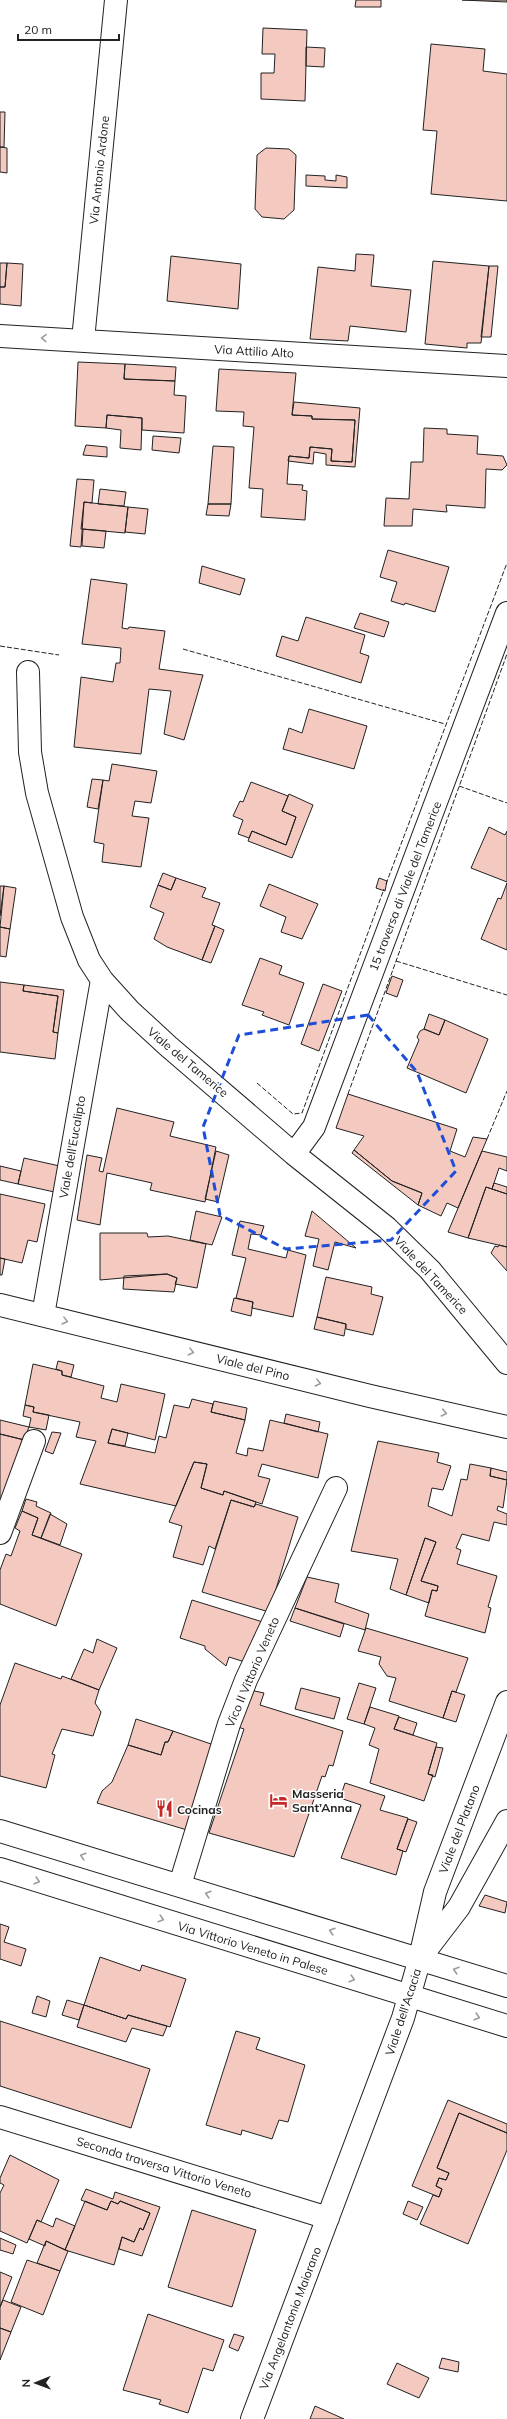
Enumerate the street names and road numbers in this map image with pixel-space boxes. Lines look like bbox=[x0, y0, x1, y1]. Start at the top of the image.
street label: Via Antonio Ardone bbox=[86, 115, 112, 225]
street label: Via Attilio Alto bbox=[214, 341, 294, 361]
street label: 15 traversa di Viale del Tamerice bbox=[366, 799, 444, 973]
street label: Viale del Tamerice bbox=[145, 1024, 231, 1100]
street label: Viale dell'Eucalipto bbox=[56, 1094, 88, 1199]
street label: Viale del Tamerice bbox=[391, 1233, 471, 1317]
street label: Viale del Pino bbox=[215, 1351, 291, 1383]
street label: Vico II Vittorio Veneto bbox=[222, 1614, 282, 1730]
street label: Viale del Platano bbox=[435, 1782, 483, 1875]
street label: Via Vittorio Veneto in Palese bbox=[176, 1918, 330, 1978]
street label: Viale dell'Acacia bbox=[382, 1966, 424, 2058]
street label: Seconda traversa Vittorio Veneto bbox=[75, 2133, 254, 2201]
street label: Via Angelantonio Maiorano bbox=[256, 2244, 324, 2392]

